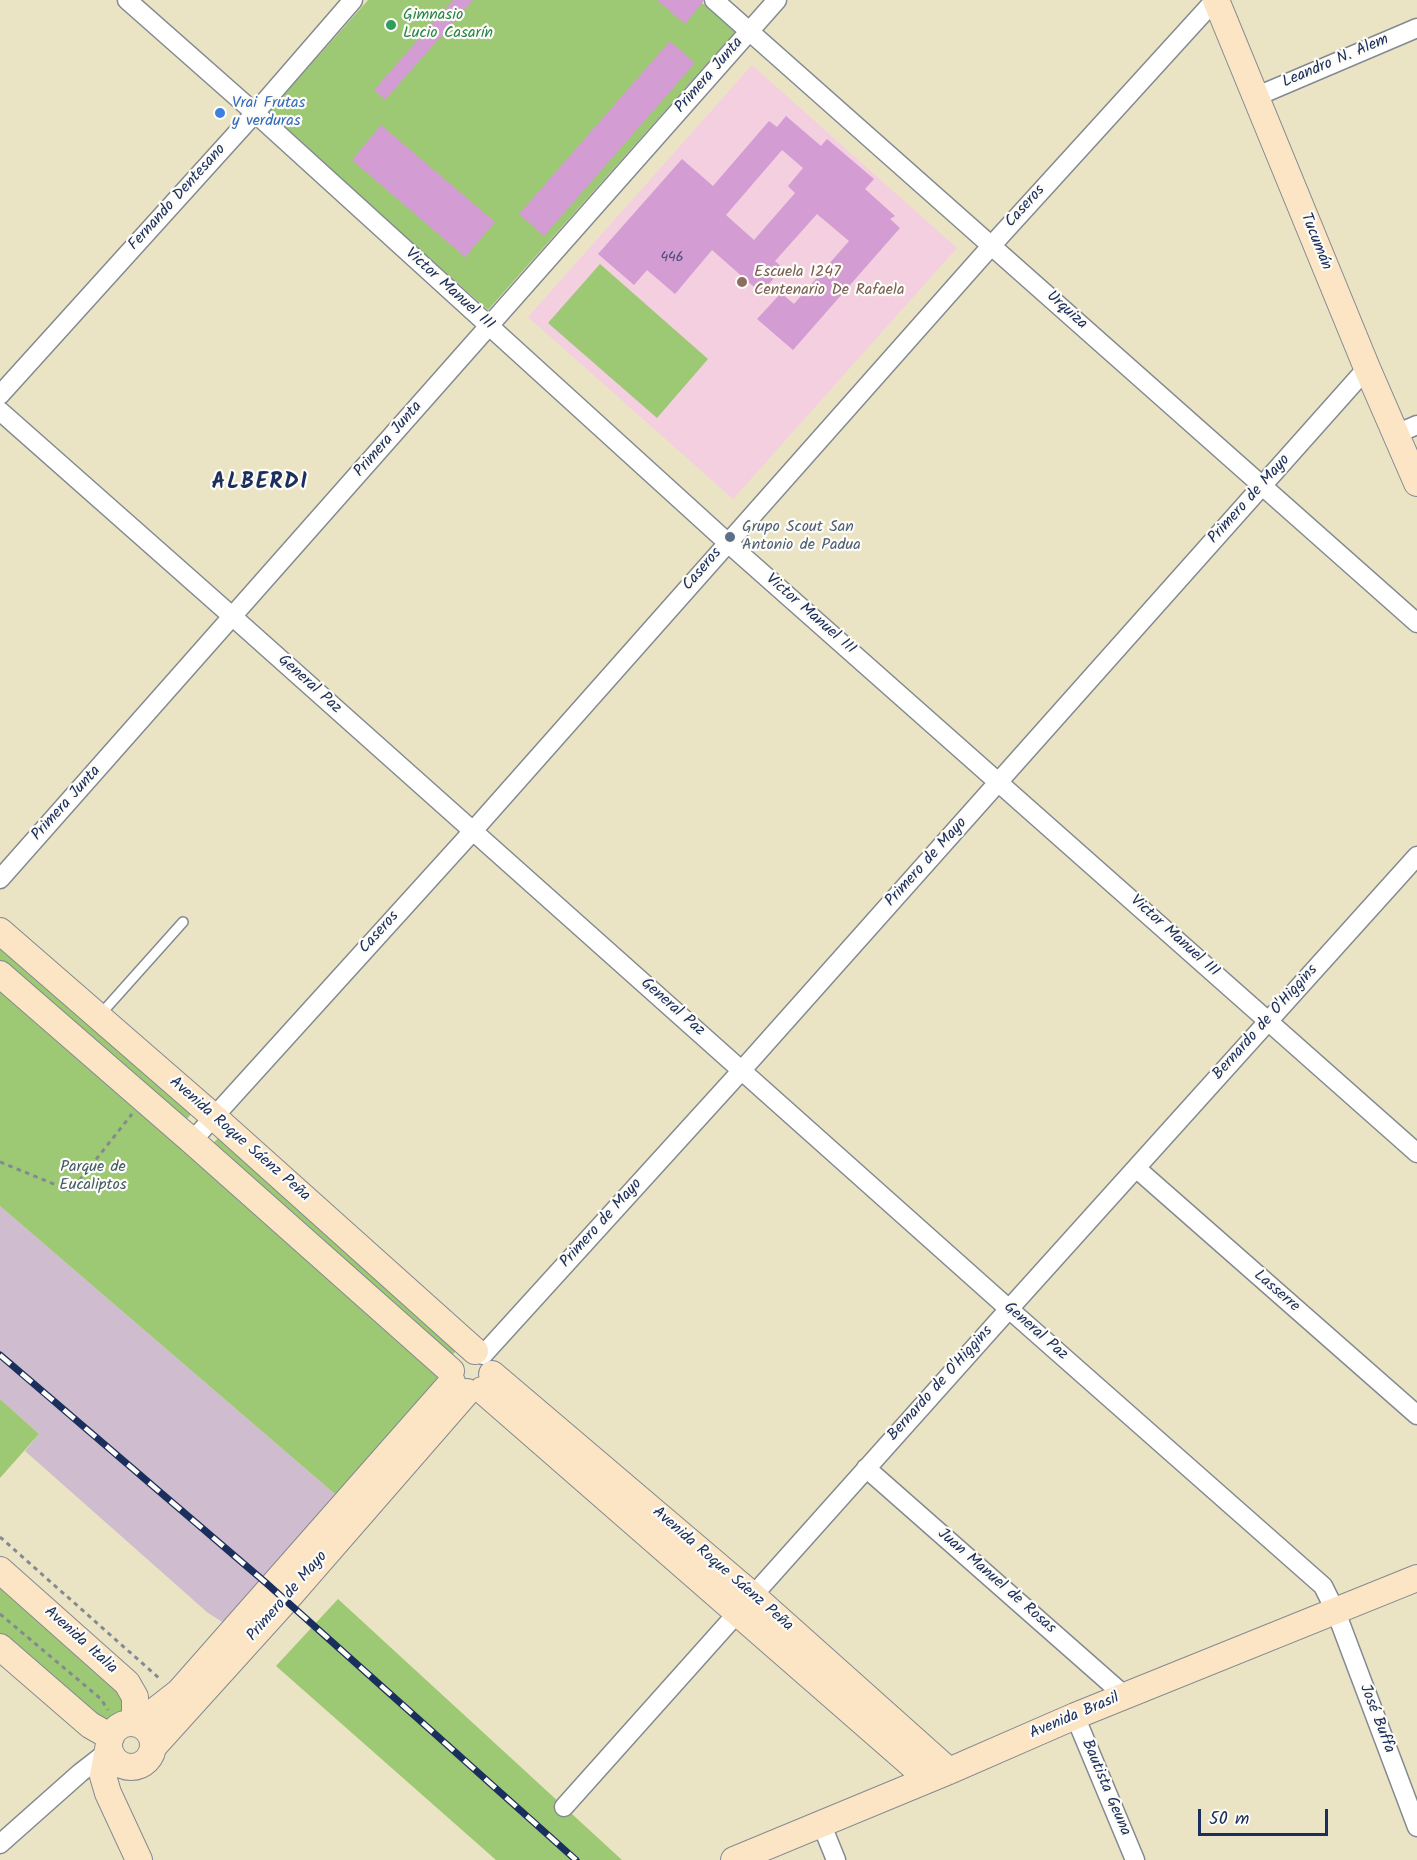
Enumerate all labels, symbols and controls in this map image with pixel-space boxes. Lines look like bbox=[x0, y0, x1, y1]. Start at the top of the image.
place label: Gimnasio Lucio Casarín bbox=[403, 6, 493, 44]
marker: Gimnasio Lucio Casarín bbox=[384, 18, 398, 32]
street label: Leandro N. Alem bbox=[1280, 31, 1392, 93]
street label: Primera Junta bbox=[672, 34, 748, 118]
place label: Vrai Frutas y verduras bbox=[232, 94, 305, 132]
marker: Vrai Frutas y verduras bbox=[213, 106, 227, 120]
street label: Fernando Dentesano bbox=[125, 141, 231, 255]
street label: Caseros bbox=[1002, 182, 1050, 232]
street label: Tucumán bbox=[1295, 211, 1335, 273]
street label: Victor Manuel III bbox=[400, 245, 498, 335]
house number: 446 bbox=[660, 251, 684, 267]
place label: Escuela 1247 Centenario De Rafaela bbox=[754, 263, 904, 301]
marker: Escuela 1247 Centenario De Rafaela bbox=[735, 275, 749, 289]
street label: Urquiza bbox=[1042, 288, 1090, 334]
street label: Primera Junta bbox=[351, 398, 427, 482]
street label: Primero de Mayo bbox=[1205, 452, 1295, 548]
district label: ALBERDI bbox=[212, 471, 308, 497]
place label: Grupo Scout San Antonio de Padua bbox=[742, 518, 861, 556]
marker: Grupo Scout San Antonio de Padua bbox=[723, 530, 737, 544]
street label: Caseros bbox=[679, 545, 727, 595]
street label: Victor Manuel III bbox=[761, 571, 859, 659]
street label: General Paz bbox=[273, 651, 345, 719]
street label: Primera Junta bbox=[28, 763, 106, 845]
street label: Primero de Mayo bbox=[882, 815, 972, 911]
street label: Victor Manuel III bbox=[1125, 892, 1223, 982]
street label: Caseros bbox=[356, 908, 404, 958]
street label: Bernardo de O'Higgins bbox=[1209, 961, 1323, 1085]
street label: General Paz bbox=[636, 975, 708, 1041]
street label: Avenida Roque Sáenz Peña bbox=[165, 1074, 313, 1206]
park label: Parque de Eucaliptos bbox=[59, 1158, 127, 1196]
street label: Primero de Mayo bbox=[557, 1176, 647, 1272]
street label: Lasserre bbox=[1249, 1267, 1303, 1317]
street label: General Paz bbox=[999, 1299, 1071, 1365]
street label: Bernardo de O'Higgins bbox=[884, 1322, 998, 1446]
street label: Avenida Roque Sáenz Peña bbox=[648, 1504, 796, 1636]
street label: Juan Manuel de Rosas bbox=[933, 1525, 1059, 1639]
street label: Primero de Mayo bbox=[244, 1548, 332, 1646]
street label: Avenida Italia bbox=[39, 1603, 121, 1679]
street label: José Buffa bbox=[1354, 1682, 1398, 1756]
street label: Avenida Brasil bbox=[1027, 1690, 1123, 1744]
street label: Bautista Geuna bbox=[1076, 1737, 1134, 1839]
scale bar bbox=[1201, 1797, 1332, 1835]
text: 50 m bbox=[1209, 1805, 1249, 1834]

